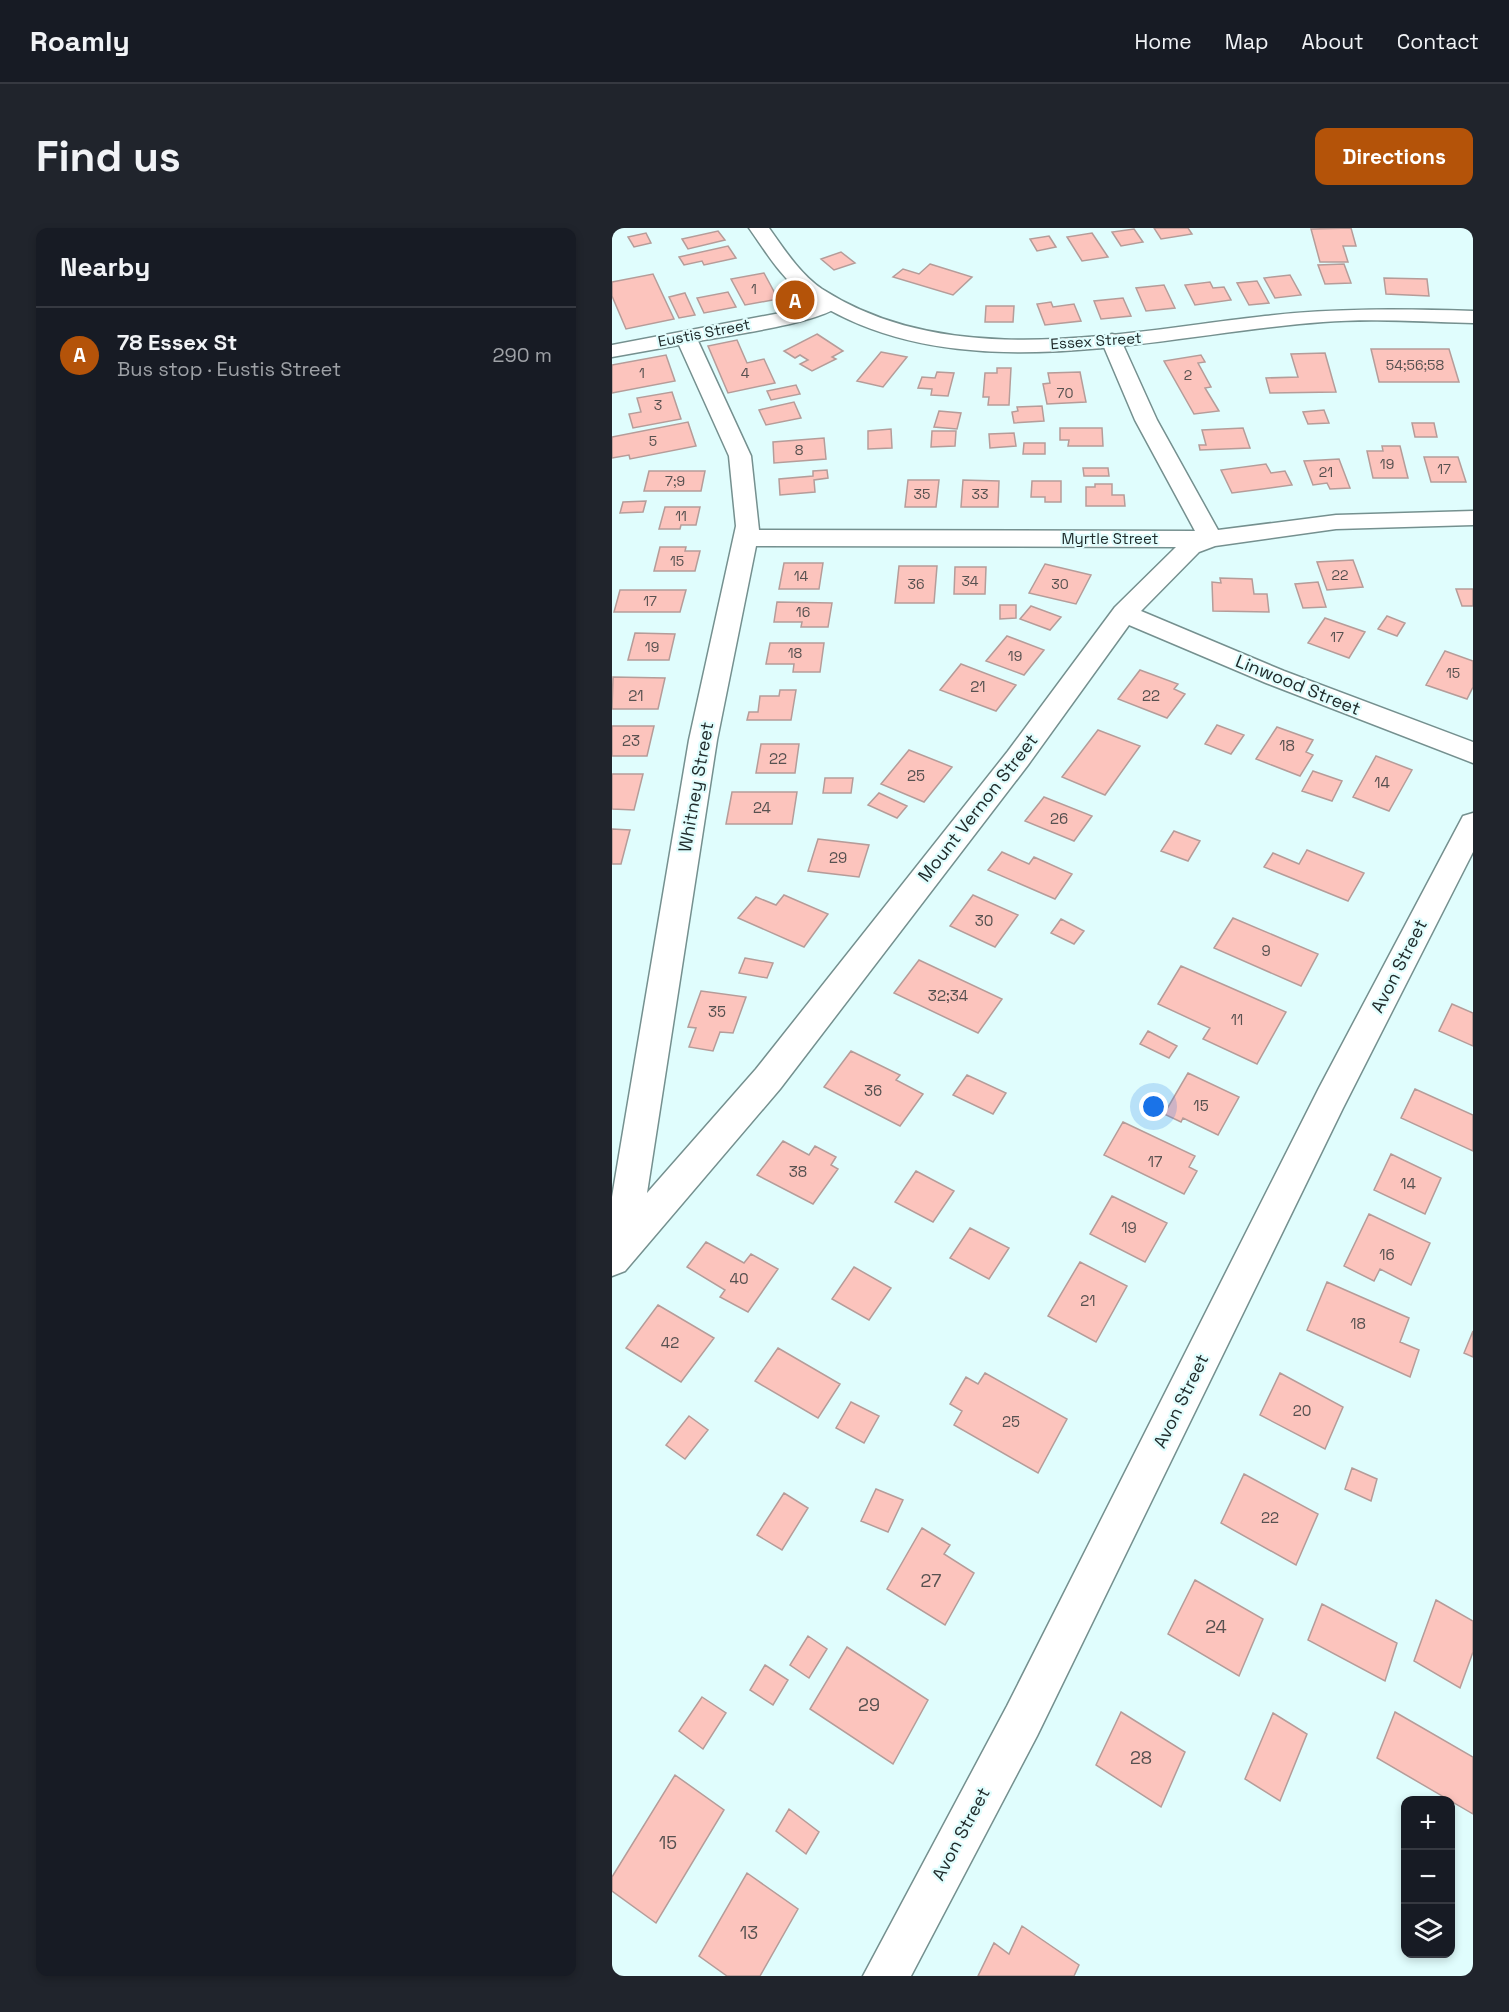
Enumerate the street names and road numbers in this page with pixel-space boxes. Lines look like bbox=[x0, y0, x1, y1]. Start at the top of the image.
street label: Eustis Street bbox=[656, 314, 752, 351]
street label: Essex Street bbox=[1050, 328, 1142, 353]
street label: Myrtle Street bbox=[1062, 529, 1159, 548]
street label: Linwood Street bbox=[1232, 649, 1364, 720]
street label: Whitney Street bbox=[673, 720, 718, 854]
street label: Mount Vernon Street bbox=[913, 729, 1043, 886]
street label: Avon Street bbox=[1365, 915, 1432, 1017]
street label: Avon Street bbox=[1148, 1350, 1213, 1452]
street label: Avon Street bbox=[926, 1783, 995, 1884]

